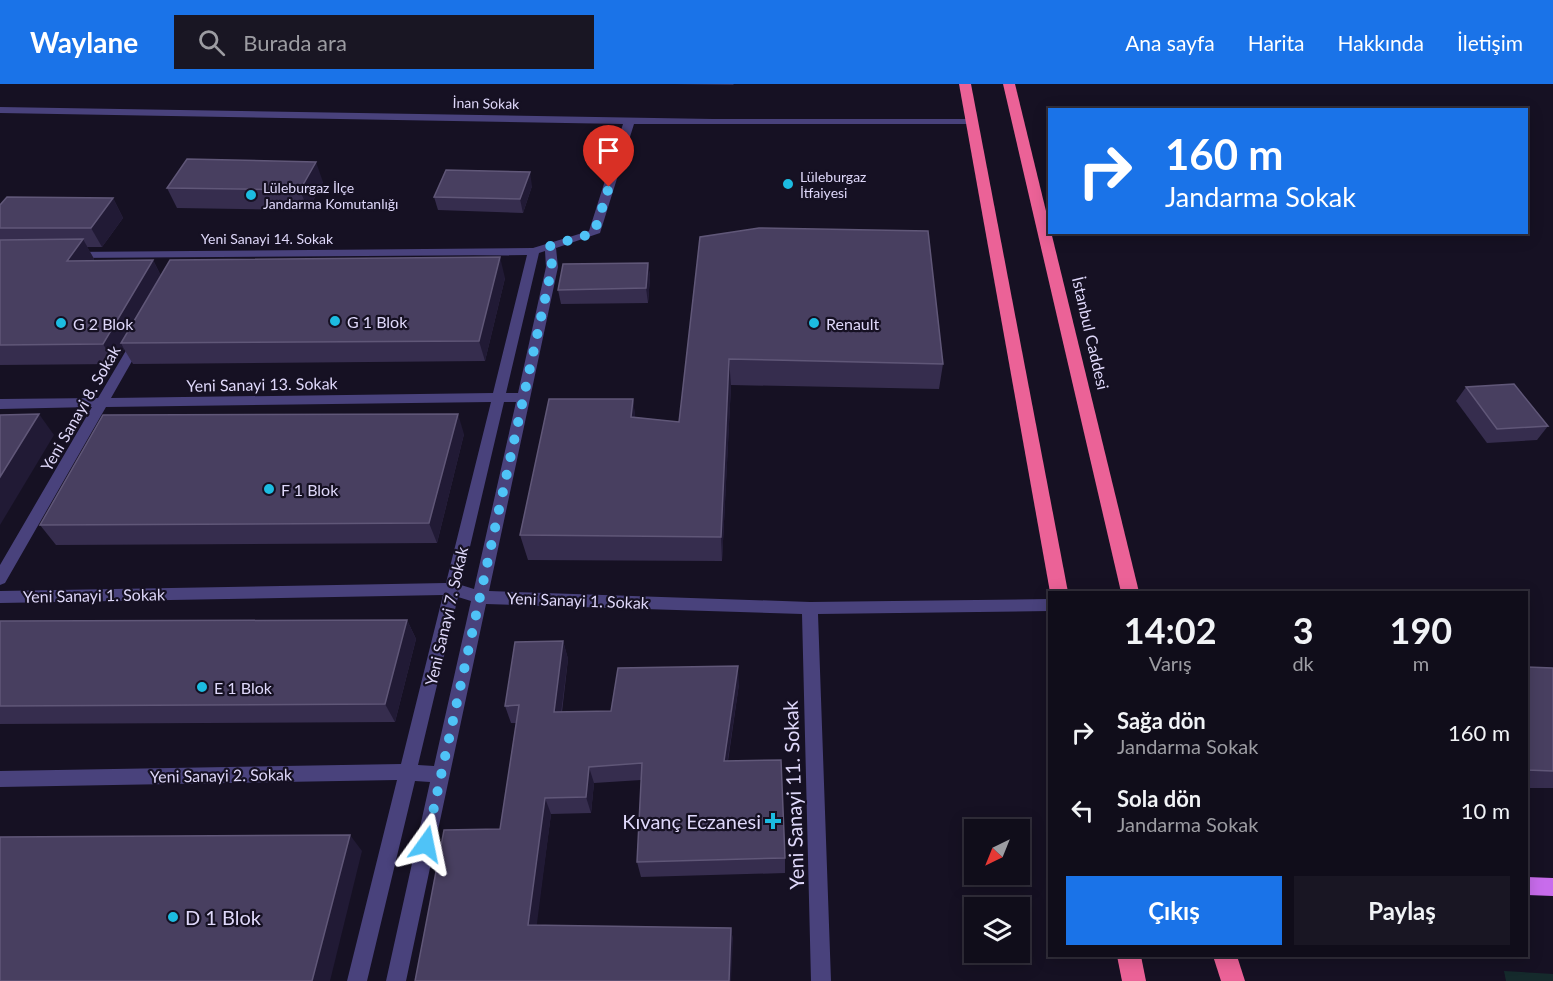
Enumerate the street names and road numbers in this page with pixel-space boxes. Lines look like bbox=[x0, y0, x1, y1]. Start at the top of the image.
street label: İnan Sokak bbox=[453, 94, 520, 112]
street label: Yeni Sanayi 14. Sokak bbox=[201, 230, 334, 247]
street label: İstanbul Caddesi bbox=[1069, 275, 1113, 391]
street label: Yeni Sanayi 8. Sokak bbox=[36, 341, 124, 474]
street label: Yeni Sanayi 13. Sokak bbox=[186, 373, 339, 395]
street label: Yeni Sanayi 7. Sokak bbox=[421, 544, 471, 687]
street label: Yeni Sanayi 1. Sokak bbox=[23, 584, 166, 606]
street label: Yeni Sanayi 1. Sokak bbox=[507, 588, 650, 612]
street label: Yeni Sanayi 11. Sokak bbox=[778, 699, 808, 890]
street label: Yeni Sanayi 2. Sokak bbox=[150, 764, 293, 786]

